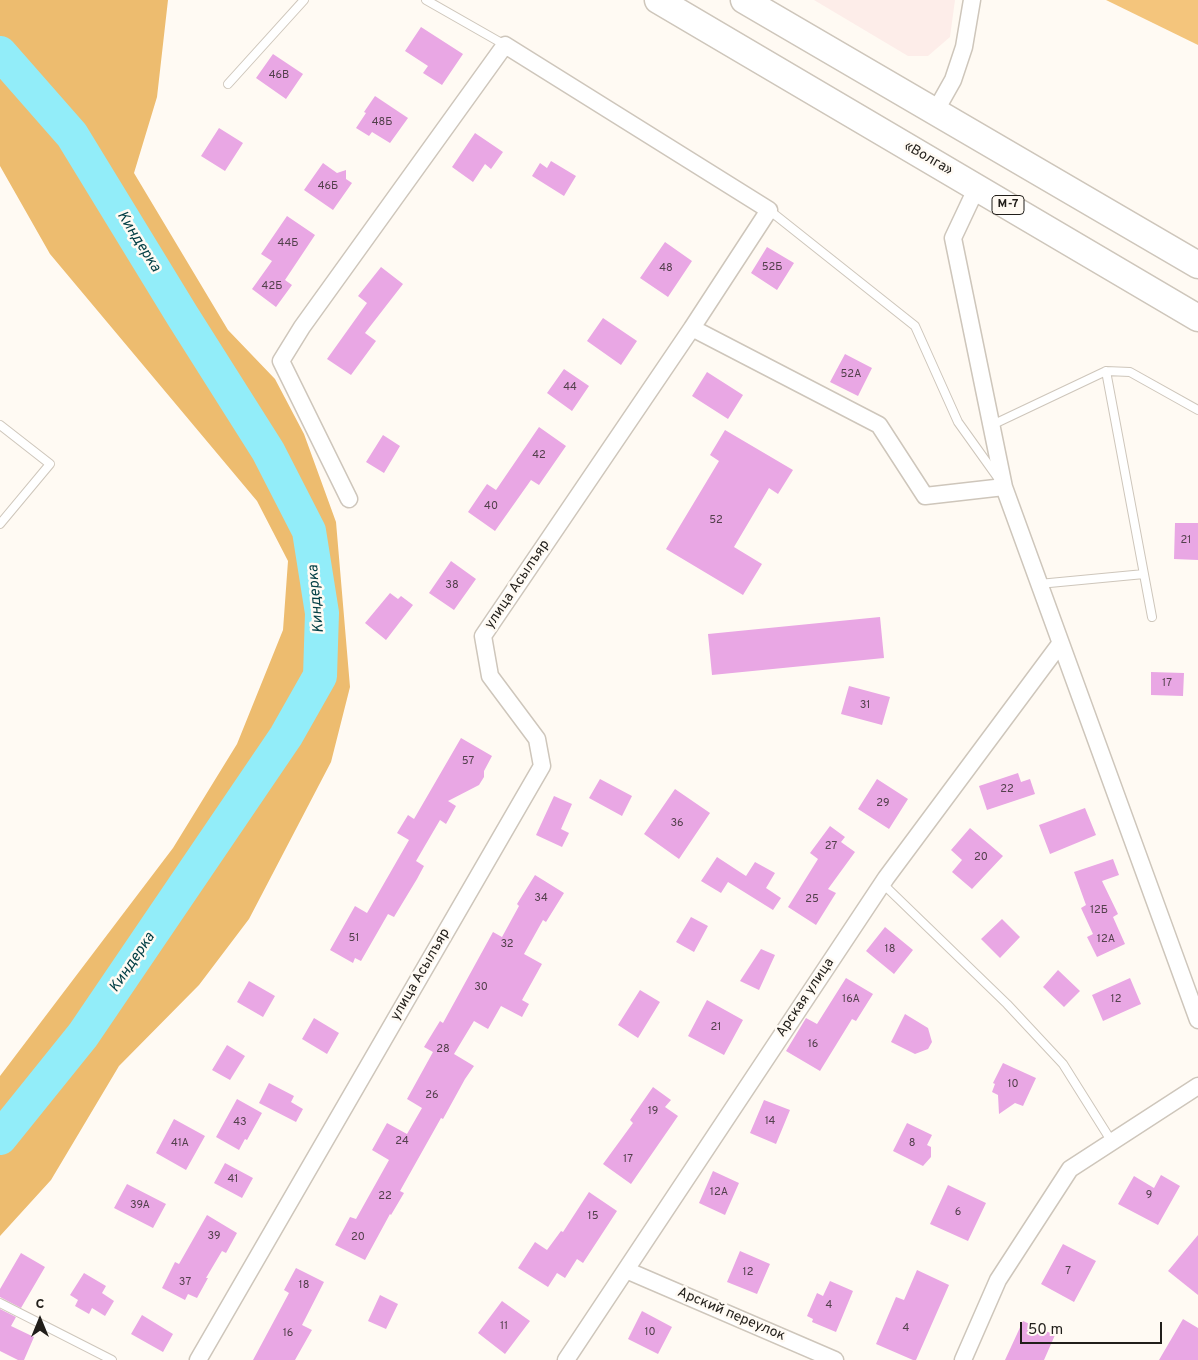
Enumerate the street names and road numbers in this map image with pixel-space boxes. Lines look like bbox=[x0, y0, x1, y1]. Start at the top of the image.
street label: «Волга» bbox=[901, 138, 955, 180]
road number: М-7 bbox=[992, 196, 1024, 214]
street label: улица Асылъяр bbox=[482, 537, 554, 633]
street label: улица Асылъяр bbox=[388, 926, 454, 1024]
street label: Арская улица bbox=[773, 955, 839, 1041]
street label: Арский переулок bbox=[675, 1285, 787, 1345]

